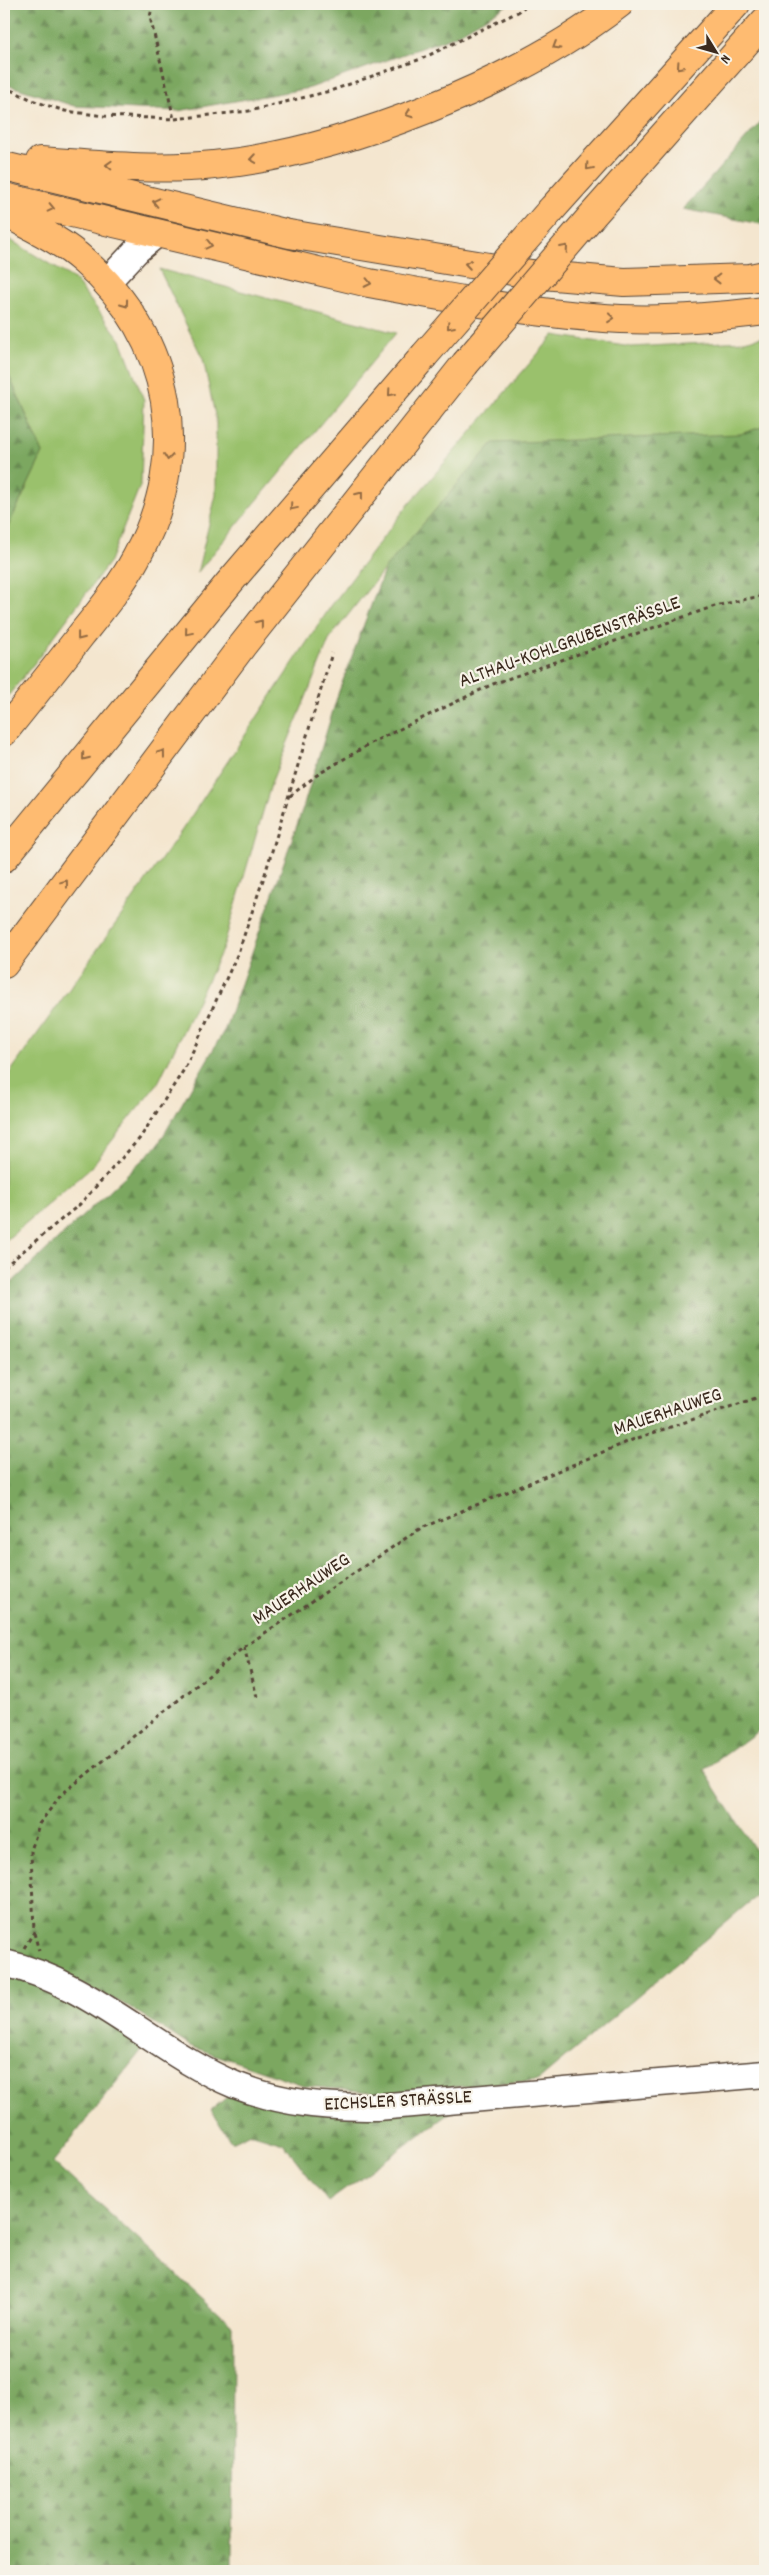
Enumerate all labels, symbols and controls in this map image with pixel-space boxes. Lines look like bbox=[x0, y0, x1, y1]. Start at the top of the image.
north arrow bbox=[692, 28, 742, 78]
one-way arrow bbox=[553, 40, 562, 50]
text: N bbox=[715, 50, 735, 67]
one-way arrow bbox=[677, 60, 686, 69]
one-way arrow bbox=[405, 108, 414, 119]
one-way arrow bbox=[249, 154, 257, 164]
one-way arrow bbox=[105, 160, 113, 171]
one-way arrow bbox=[585, 162, 594, 171]
one-way arrow bbox=[152, 197, 161, 208]
one-way arrow bbox=[47, 202, 56, 213]
one-way arrow bbox=[205, 239, 214, 250]
one-way arrow bbox=[559, 244, 568, 253]
one-way arrow bbox=[464, 259, 472, 269]
one-way arrow bbox=[713, 274, 720, 284]
one-way arrow bbox=[363, 277, 372, 288]
one-way arrow bbox=[119, 298, 128, 308]
one-way arrow bbox=[608, 312, 616, 323]
one-way arrow bbox=[447, 320, 456, 329]
one-way arrow bbox=[388, 388, 397, 397]
one-way arrow bbox=[163, 453, 174, 461]
one-way arrow bbox=[355, 492, 363, 501]
one-way arrow bbox=[290, 502, 299, 511]
street label: ALTHAU-KOHLGRUBENSTRÄSSLE bbox=[455, 590, 685, 696]
one-way arrow bbox=[254, 620, 262, 629]
one-way arrow bbox=[185, 626, 194, 635]
one-way arrow bbox=[77, 631, 85, 640]
one-way arrow bbox=[156, 749, 165, 759]
one-way arrow bbox=[82, 751, 90, 760]
one-way arrow bbox=[59, 879, 68, 889]
street label: MAUERHAUWEG bbox=[610, 1381, 726, 1445]
street label: MAUERHAUWEG bbox=[248, 1547, 356, 1633]
street label: EICHSLER STRÄSSLE bbox=[324, 2084, 472, 2120]

